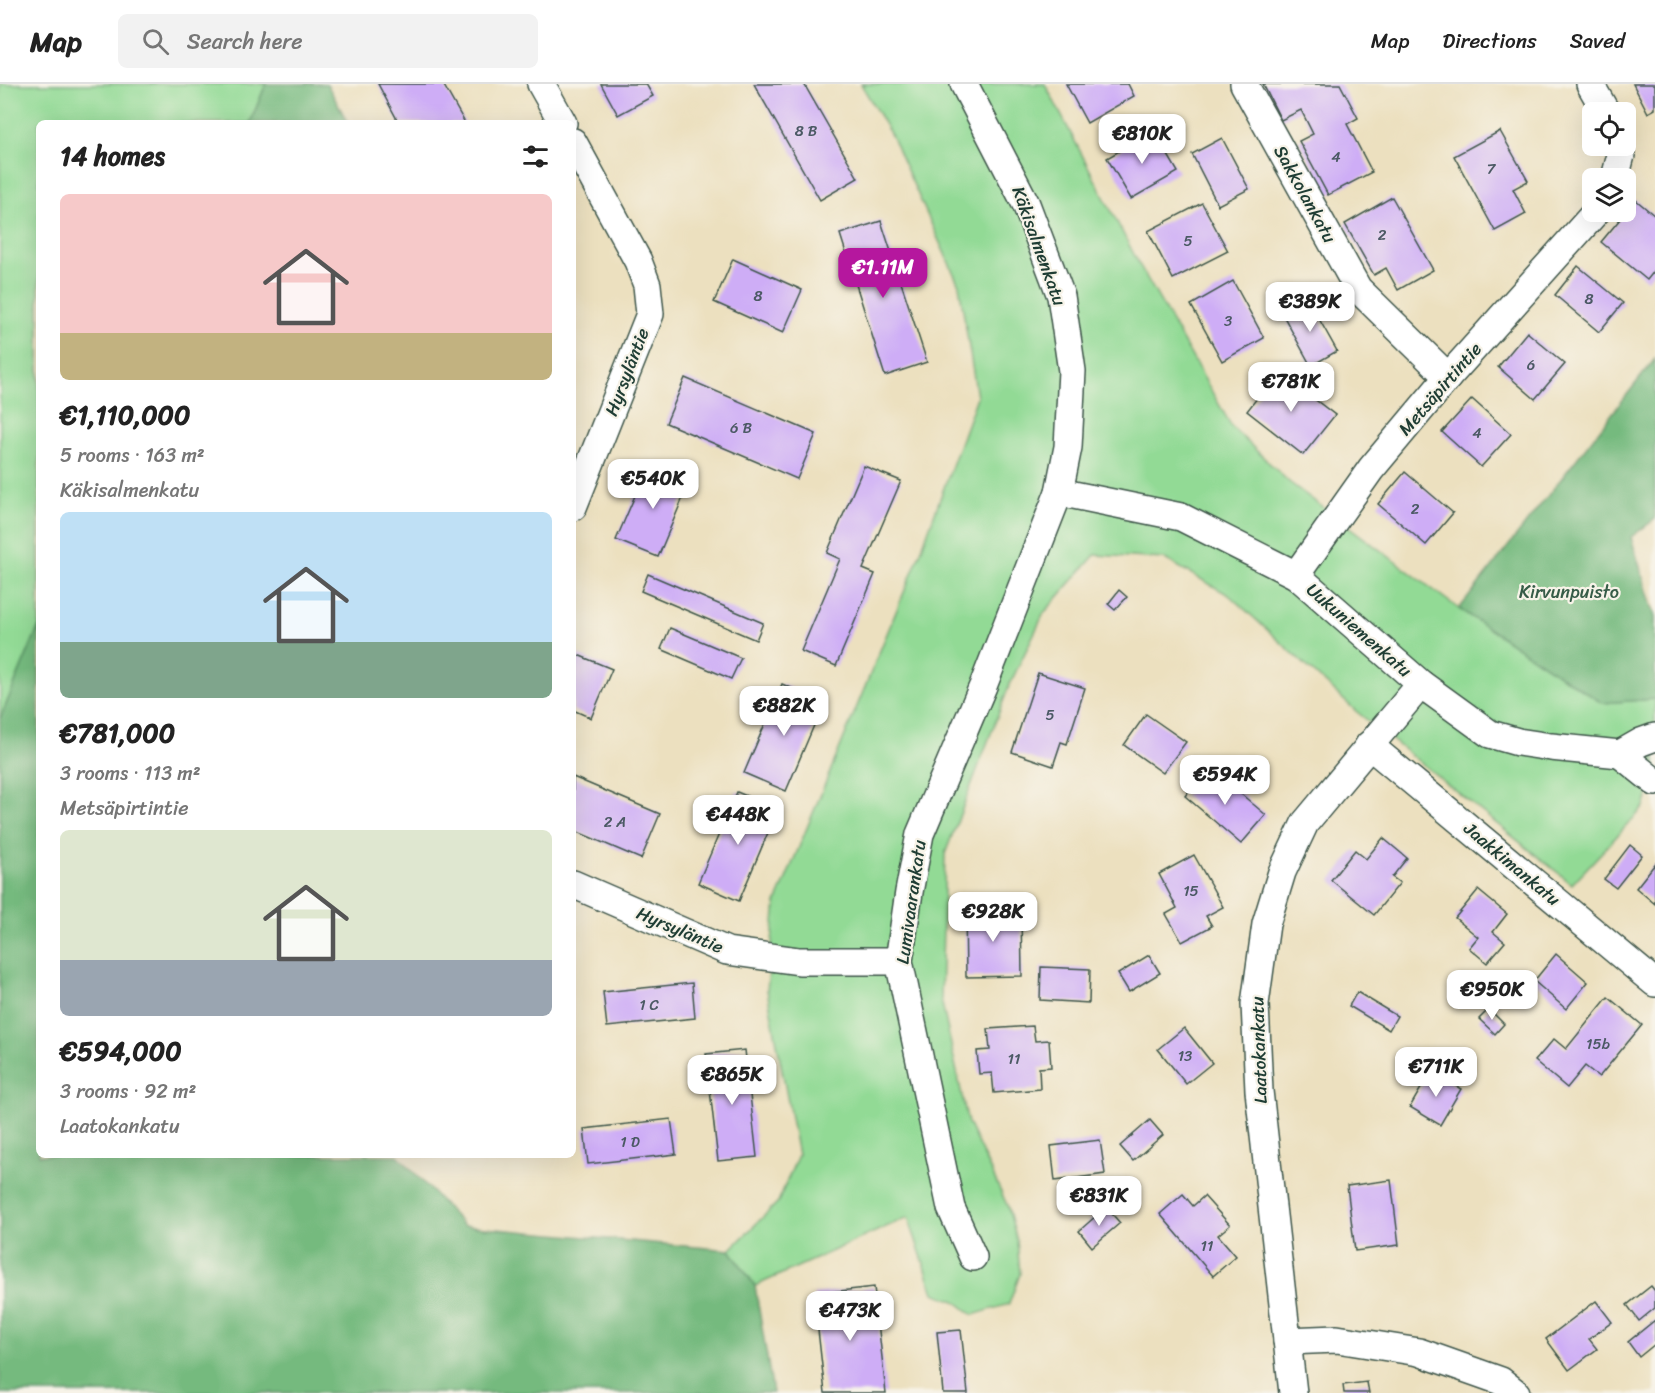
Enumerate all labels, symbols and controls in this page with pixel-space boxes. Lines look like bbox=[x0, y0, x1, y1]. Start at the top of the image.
search box bbox=[118, 14, 538, 68]
text: Map bbox=[30, 17, 82, 66]
text: Search here bbox=[187, 22, 303, 61]
text: Map bbox=[1371, 22, 1409, 60]
text: Directions bbox=[1442, 22, 1537, 60]
text: Saved bbox=[1570, 22, 1625, 60]
icon: search bbox=[139, 25, 172, 58]
map controls bbox=[1582, 102, 1636, 222]
button: locate bbox=[1582, 102, 1636, 156]
pin: €810K bbox=[1100, 114, 1184, 165]
text: €810K bbox=[1113, 116, 1171, 151]
house number: 8 B bbox=[795, 118, 818, 144]
text: 14 homes bbox=[60, 133, 165, 179]
street label: Sakkolankatu bbox=[1265, 139, 1345, 249]
icon: filters bbox=[519, 140, 552, 173]
house number: 4 bbox=[1331, 144, 1341, 170]
house number: 7 bbox=[1487, 156, 1497, 182]
button: layers bbox=[1582, 168, 1636, 222]
street label: Käkisalmenkatu bbox=[1003, 182, 1076, 311]
house number: 2 bbox=[1378, 222, 1387, 248]
house number: 5 bbox=[1183, 228, 1193, 254]
icon: home bbox=[252, 233, 360, 341]
pin: €1.11M bbox=[834, 248, 932, 299]
text: €1.11M bbox=[852, 250, 914, 285]
pin: €389K bbox=[1268, 282, 1352, 333]
house number: 8 bbox=[753, 283, 763, 309]
text: €389K bbox=[1280, 284, 1340, 319]
house number: 8 bbox=[1584, 286, 1594, 312]
house number: 3 bbox=[1224, 308, 1232, 334]
street label: Hyrsyläntie bbox=[596, 323, 658, 421]
street label: Metsäpirtintie bbox=[1390, 335, 1490, 443]
house number: 6 bbox=[1527, 352, 1535, 378]
pin: €781K bbox=[1249, 362, 1333, 413]
text: €781K bbox=[1262, 364, 1320, 399]
text: €1,110,000 bbox=[60, 392, 190, 438]
house number: 6 B bbox=[730, 415, 752, 441]
house number: 4 bbox=[1472, 420, 1482, 446]
text: 5 rooms · 163 m² bbox=[60, 438, 205, 473]
pin: €540K bbox=[611, 459, 695, 510]
text: €540K bbox=[622, 461, 684, 496]
text: Käkisalmenkatu bbox=[60, 473, 199, 508]
house number: 2 bbox=[1411, 496, 1420, 522]
icon: home bbox=[252, 551, 360, 659]
street label: Uukuniemenkatu bbox=[1299, 575, 1420, 686]
park label: Kirvunpuisto bbox=[1519, 576, 1619, 608]
pin: €882K bbox=[742, 686, 826, 737]
text: €882K bbox=[753, 688, 815, 723]
house number: 5 bbox=[1045, 702, 1055, 728]
text: €781,000 bbox=[60, 710, 175, 756]
pin: €594K bbox=[1183, 755, 1267, 806]
text: 3 rooms · 113 m² bbox=[60, 756, 201, 791]
text: €594K bbox=[1194, 757, 1256, 792]
text: Metsäpirtintie bbox=[60, 791, 189, 826]
pin: €448K bbox=[696, 795, 780, 846]
text: €448K bbox=[707, 797, 769, 832]
house number: 2 A bbox=[604, 809, 626, 835]
street label: Jaakkimankatu bbox=[1456, 813, 1568, 915]
street label: Lumivaarankatu bbox=[886, 838, 936, 966]
icon: home bbox=[252, 869, 360, 977]
house number: 15 bbox=[1183, 878, 1199, 904]
pin: €928K bbox=[951, 892, 1035, 943]
text: €928K bbox=[962, 894, 1024, 929]
street label: Hyrsyläntie bbox=[631, 897, 729, 963]
pin: €950K bbox=[1450, 970, 1534, 1021]
text: €950K bbox=[1461, 972, 1523, 1007]
house number: 1 C bbox=[639, 992, 659, 1018]
street label: Laatokankatu bbox=[1241, 995, 1277, 1104]
text: €594,000 bbox=[60, 1028, 182, 1074]
house number: 15b bbox=[1586, 1031, 1610, 1057]
house number: 13 bbox=[1178, 1043, 1192, 1069]
house number: 11 bbox=[1008, 1046, 1020, 1072]
pin: €711K bbox=[1394, 1047, 1478, 1098]
text: €711K bbox=[1409, 1049, 1463, 1084]
pin: €865K bbox=[690, 1055, 774, 1106]
text: €865K bbox=[701, 1057, 763, 1092]
text: 3 rooms · 92 m² bbox=[60, 1074, 196, 1109]
text: Laatokankatu bbox=[60, 1109, 180, 1144]
house number: 1 D bbox=[620, 1129, 640, 1155]
pin: €831K bbox=[1057, 1176, 1141, 1227]
text: €831K bbox=[1070, 1178, 1128, 1213]
house number: 11 bbox=[1201, 1233, 1213, 1259]
pin: €473K bbox=[808, 1291, 892, 1342]
text: €473K bbox=[820, 1293, 880, 1328]

